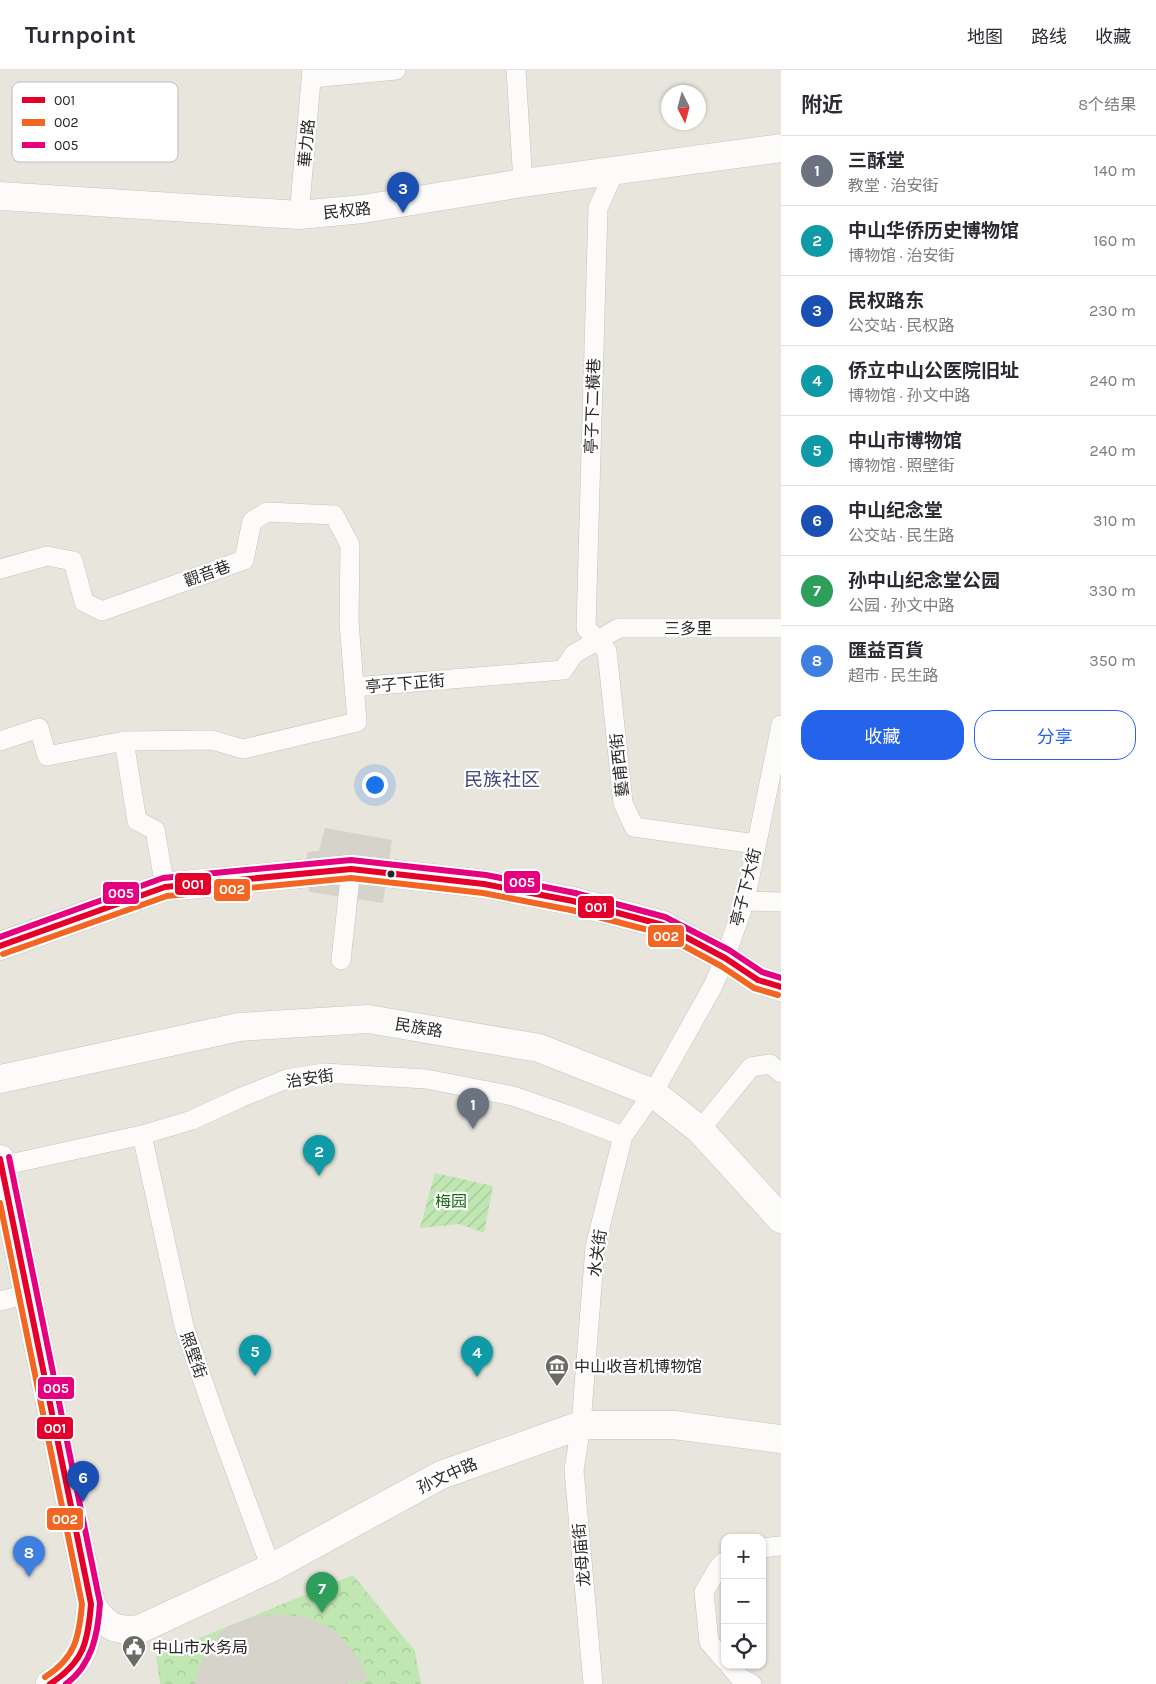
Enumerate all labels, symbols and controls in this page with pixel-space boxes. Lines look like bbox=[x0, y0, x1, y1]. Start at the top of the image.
text: Turnpoint bbox=[25, 21, 136, 49]
text: 地图 bbox=[967, 26, 1003, 48]
text: 路线 bbox=[1031, 26, 1067, 48]
text: 收藏 bbox=[1095, 26, 1131, 48]
legend bbox=[12, 82, 178, 162]
north arrow bbox=[661, 85, 706, 130]
text: 001 bbox=[54, 92, 75, 109]
text: 附近 bbox=[801, 93, 843, 117]
text: 8个结果 bbox=[1078, 95, 1136, 114]
text: 002 bbox=[54, 114, 79, 131]
street label: 華力路 bbox=[295, 118, 318, 168]
text: 005 bbox=[54, 137, 79, 154]
text: 三酥堂 bbox=[848, 150, 905, 172]
text: 1 bbox=[814, 161, 820, 180]
text: 140 m bbox=[1094, 161, 1136, 180]
pin: 3 bbox=[387, 172, 419, 213]
text: 教堂 · 治安街 bbox=[848, 176, 938, 195]
street label: 民权路 bbox=[322, 199, 372, 222]
text: 中山华侨历史博物馆 bbox=[848, 220, 1019, 242]
text: 2 bbox=[812, 231, 822, 250]
text: 160 m bbox=[1093, 231, 1136, 250]
text: 博物馆 · 治安街 bbox=[848, 246, 954, 265]
text: 民权路东 bbox=[848, 290, 924, 312]
text: 3 bbox=[812, 301, 822, 320]
text: 230 m bbox=[1089, 301, 1136, 320]
text: 公交站 · 民权路 bbox=[848, 316, 954, 335]
street label: 亭子下二橫巷 bbox=[581, 358, 604, 454]
text: 侨立中山公医院旧址 bbox=[848, 360, 1019, 382]
text: 4 bbox=[812, 371, 822, 390]
text: 240 m bbox=[1090, 371, 1136, 390]
text: 博物馆 · 孙文中路 bbox=[848, 386, 970, 405]
text: 中山市博物馆 bbox=[848, 430, 962, 452]
text: 5 bbox=[812, 441, 822, 460]
text: 240 m bbox=[1090, 441, 1136, 460]
text: 博物馆 · 照壁街 bbox=[848, 456, 954, 475]
text: 中山纪念堂 bbox=[848, 500, 943, 522]
text: 6 bbox=[812, 511, 822, 530]
text: 310 m bbox=[1093, 511, 1136, 530]
text: 公交站 · 民生路 bbox=[848, 526, 954, 545]
street label: 觀音巷 bbox=[181, 556, 233, 591]
text: 孙中山纪念堂公园 bbox=[848, 570, 1000, 592]
text: 7 bbox=[813, 581, 821, 600]
text: 330 m bbox=[1089, 581, 1136, 600]
text: 公园 · 孙文中路 bbox=[848, 596, 954, 615]
street label: 三多里 bbox=[664, 619, 712, 638]
text: 匯益百貨 bbox=[848, 640, 924, 662]
text: 8 bbox=[812, 651, 822, 670]
text: 350 m bbox=[1089, 651, 1136, 670]
text: 超市 · 民生路 bbox=[848, 666, 938, 685]
street label: 亭子下正街 bbox=[364, 671, 446, 696]
button: 收藏 bbox=[801, 710, 964, 760]
button: 分享 bbox=[974, 710, 1136, 760]
street label: 藝甫西街 bbox=[607, 732, 632, 798]
district label: 民族社区 bbox=[464, 769, 540, 791]
your location bbox=[362, 772, 388, 798]
street label: 亭子下大街 bbox=[727, 846, 764, 928]
unlabelled marker bbox=[386, 869, 396, 879]
line badge: 005 bbox=[503, 870, 541, 894]
line badge: 001 bbox=[174, 872, 212, 896]
text: 005 bbox=[509, 874, 535, 891]
text: 001 bbox=[182, 876, 204, 893]
line badge: 002 bbox=[213, 878, 251, 902]
line badge: 005 bbox=[102, 881, 140, 905]
text: 002 bbox=[219, 881, 245, 898]
text: 005 bbox=[108, 885, 134, 902]
line badge: 001 bbox=[577, 895, 615, 919]
text: 001 bbox=[585, 899, 607, 916]
line badge: 002 bbox=[647, 924, 685, 948]
text: 002 bbox=[653, 928, 679, 945]
street label: 民族路 bbox=[394, 1014, 444, 1041]
street label: 治安街 bbox=[285, 1066, 335, 1091]
pin: 1 bbox=[457, 1088, 489, 1129]
pin: 2 bbox=[303, 1135, 335, 1176]
park label: 梅园 bbox=[435, 1192, 467, 1211]
street label: 水关街 bbox=[585, 1228, 610, 1278]
street label: 照壁街 bbox=[177, 1329, 210, 1381]
pin: 5 bbox=[239, 1335, 271, 1376]
pin: 4 bbox=[461, 1336, 493, 1377]
museum icon: 中山收音机博物馆 bbox=[544, 1353, 570, 1387]
place label: 中山收音机博物馆 bbox=[574, 1357, 702, 1376]
line badge: 005 bbox=[37, 1376, 75, 1400]
text: 005 bbox=[43, 1380, 69, 1397]
line badge: 001 bbox=[36, 1416, 74, 1440]
text: 001 bbox=[44, 1420, 66, 1437]
street label: 孙文中路 bbox=[414, 1454, 480, 1497]
pin: 6 bbox=[67, 1461, 99, 1502]
line badge: 002 bbox=[46, 1507, 84, 1531]
text: 002 bbox=[52, 1511, 78, 1528]
street label: 龙母庙街 bbox=[569, 1522, 594, 1588]
map controls bbox=[721, 1534, 766, 1669]
button: + bbox=[721, 1534, 766, 1579]
pin: 8 bbox=[13, 1536, 45, 1577]
pin: 7 bbox=[306, 1572, 338, 1613]
button: − bbox=[721, 1579, 766, 1624]
button: locate bbox=[721, 1624, 766, 1669]
public building icon: 中山市水务局 bbox=[121, 1634, 147, 1668]
place label: 中山市水务局 bbox=[152, 1638, 248, 1657]

